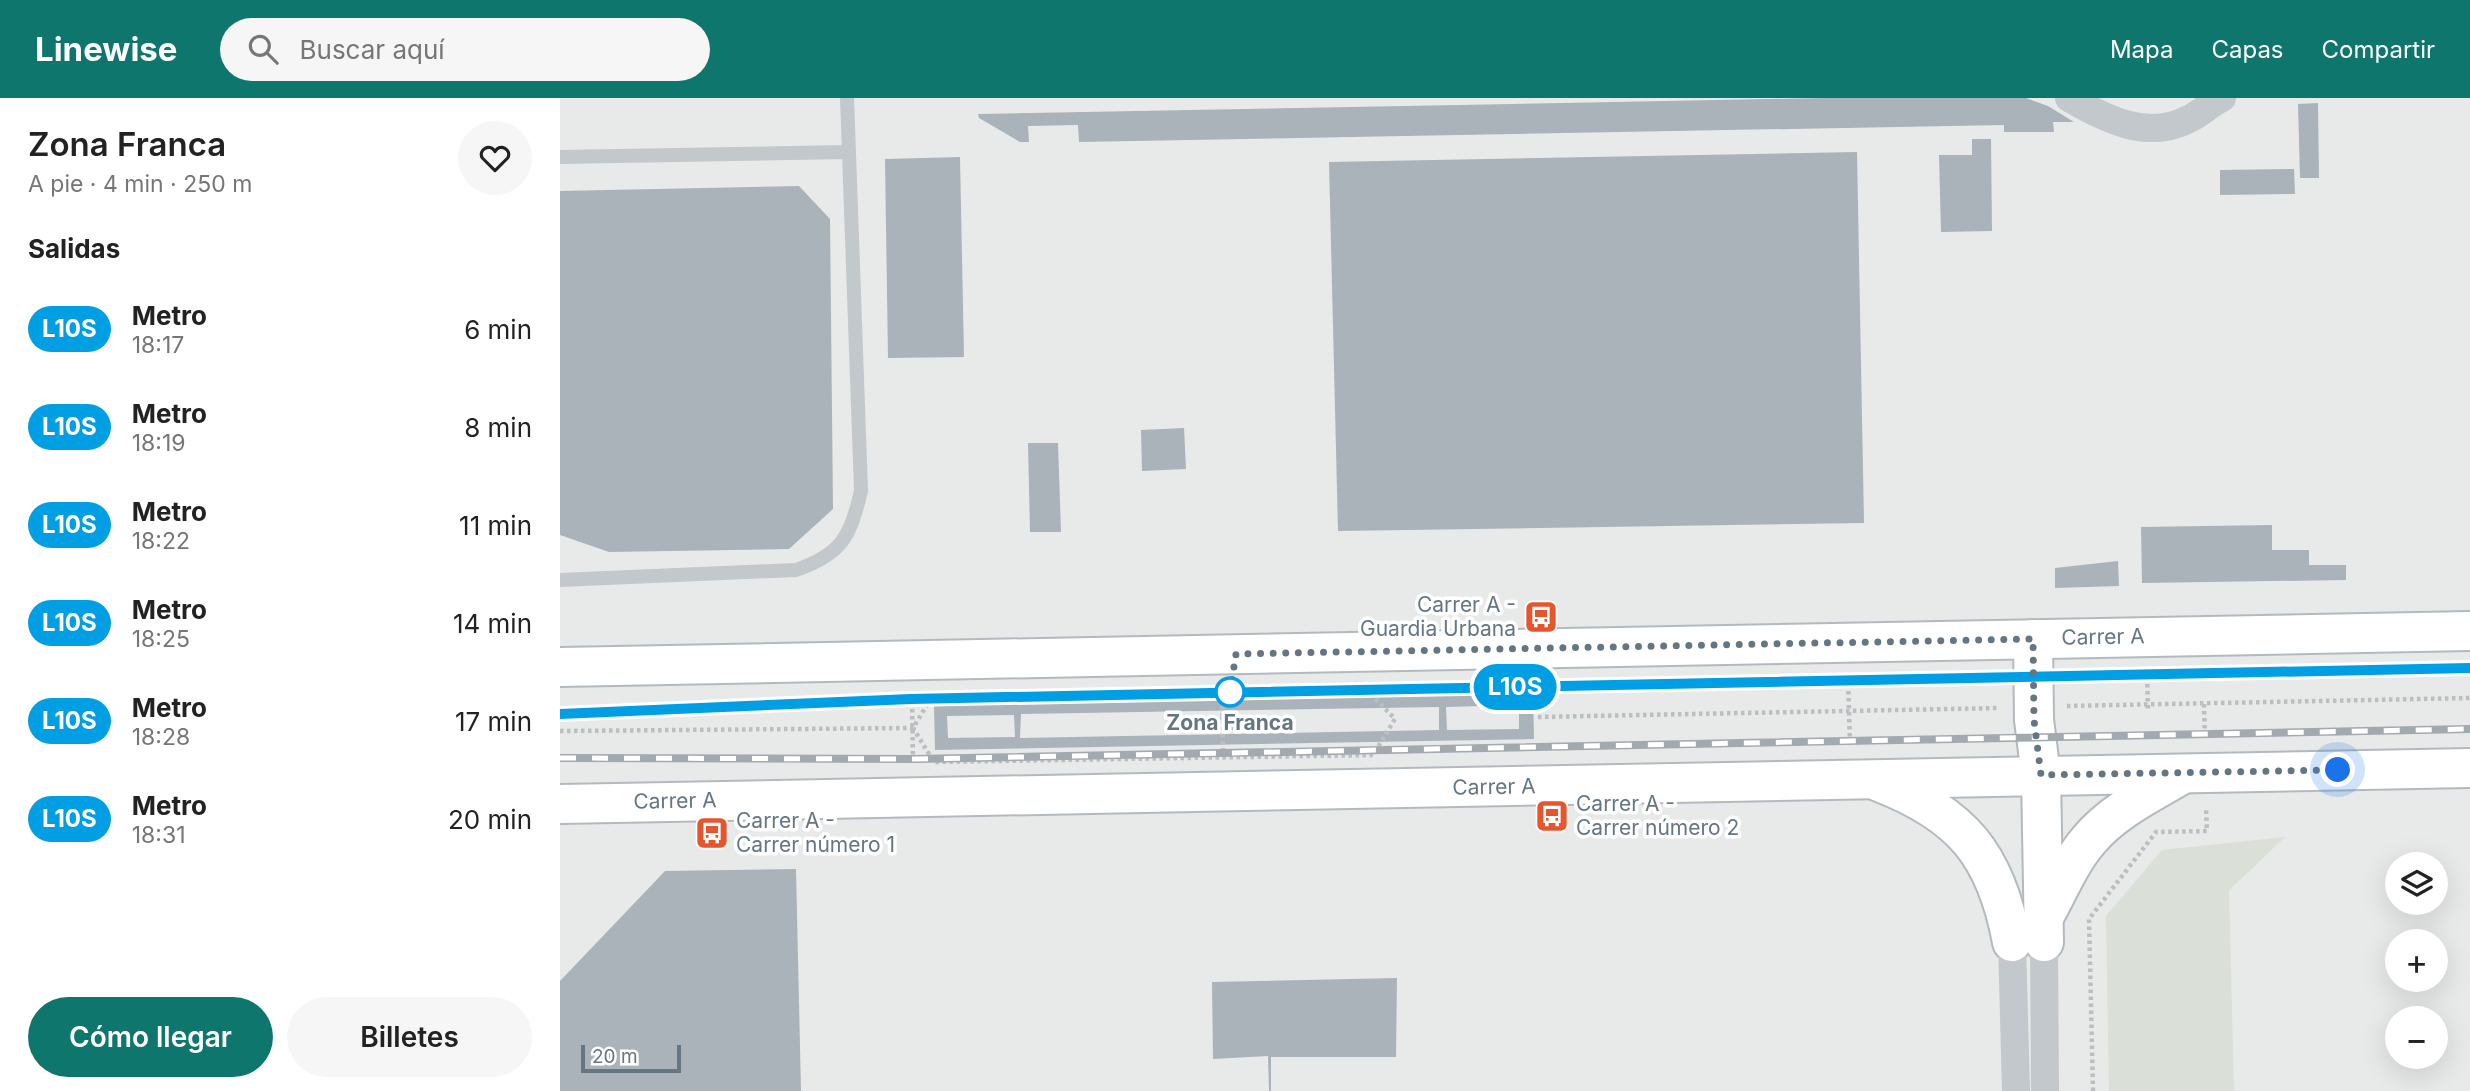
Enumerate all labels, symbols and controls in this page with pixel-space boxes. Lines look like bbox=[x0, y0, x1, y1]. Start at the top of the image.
search box bbox=[220, 18, 710, 81]
text: Linewise bbox=[35, 29, 178, 69]
icon: search bbox=[244, 30, 282, 68]
text: Buscar aquí bbox=[300, 34, 445, 65]
text: Mapa bbox=[2110, 35, 2173, 64]
text: Capas bbox=[2211, 35, 2284, 64]
text: Compartir bbox=[2322, 35, 2435, 64]
button: heart bbox=[458, 121, 532, 195]
text: Zona Franca bbox=[28, 124, 226, 164]
text: A pie · 4 min · 250 m bbox=[28, 170, 252, 198]
text: Salidas bbox=[28, 233, 120, 264]
text: Metro bbox=[132, 300, 207, 331]
text: L10S bbox=[42, 314, 97, 343]
text: 6 min bbox=[464, 314, 532, 345]
text: 18:17 bbox=[132, 331, 184, 359]
text: Metro bbox=[132, 398, 207, 429]
text: L10S bbox=[42, 412, 97, 441]
text: 8 min bbox=[464, 412, 532, 443]
text: 18:19 bbox=[132, 429, 186, 457]
text: Metro bbox=[132, 496, 207, 527]
text: L10S bbox=[42, 510, 97, 539]
text: 11 min bbox=[459, 510, 532, 541]
text: 18:22 bbox=[132, 527, 190, 555]
place label: Carrer A - Guardia Urbana bbox=[1360, 592, 1516, 641]
text: Metro bbox=[132, 594, 207, 625]
bus stop icon: Carrer A - Guardia Urbana bbox=[1522, 598, 1560, 636]
text: L10S bbox=[42, 608, 97, 637]
text: 14 min bbox=[453, 608, 532, 639]
street label: Carrer A bbox=[2061, 623, 2145, 650]
text: 18:25 bbox=[132, 625, 190, 653]
line badge: L10S bbox=[1466, 664, 1564, 710]
text: L10S bbox=[1488, 672, 1542, 701]
marker: Zona Franca bbox=[1215, 677, 1245, 707]
text: Metro bbox=[132, 692, 207, 723]
text: L10S bbox=[42, 706, 97, 735]
text: 17 min bbox=[455, 706, 532, 737]
place label: Zona Franca bbox=[1166, 710, 1294, 735]
text: 18:28 bbox=[132, 723, 190, 751]
your location bbox=[2320, 752, 2355, 787]
street label: Carrer A bbox=[1452, 773, 1536, 800]
street label: Carrer A bbox=[633, 787, 717, 814]
text: Metro bbox=[132, 790, 207, 821]
place label: Carrer A - Carrer número 2 bbox=[1576, 791, 1739, 840]
bus stop icon: Carrer A - Carrer número 2 bbox=[1533, 797, 1571, 835]
text: L10S bbox=[42, 804, 97, 833]
text: 20 min bbox=[448, 804, 532, 835]
place label: Carrer A - Carrer número 1 bbox=[736, 808, 895, 857]
bus stop icon: Carrer A - Carrer número 1 bbox=[693, 814, 731, 852]
text: 18:31 bbox=[132, 821, 186, 849]
map controls bbox=[2385, 852, 2448, 1069]
button: layers bbox=[2385, 852, 2448, 915]
button: + bbox=[2385, 929, 2448, 992]
button: Cómo llegar bbox=[28, 997, 273, 1077]
button: Billetes bbox=[287, 997, 532, 1077]
button: − bbox=[2385, 1006, 2448, 1069]
scale bar bbox=[581, 1042, 681, 1074]
text: 20 m bbox=[592, 1045, 638, 1068]

